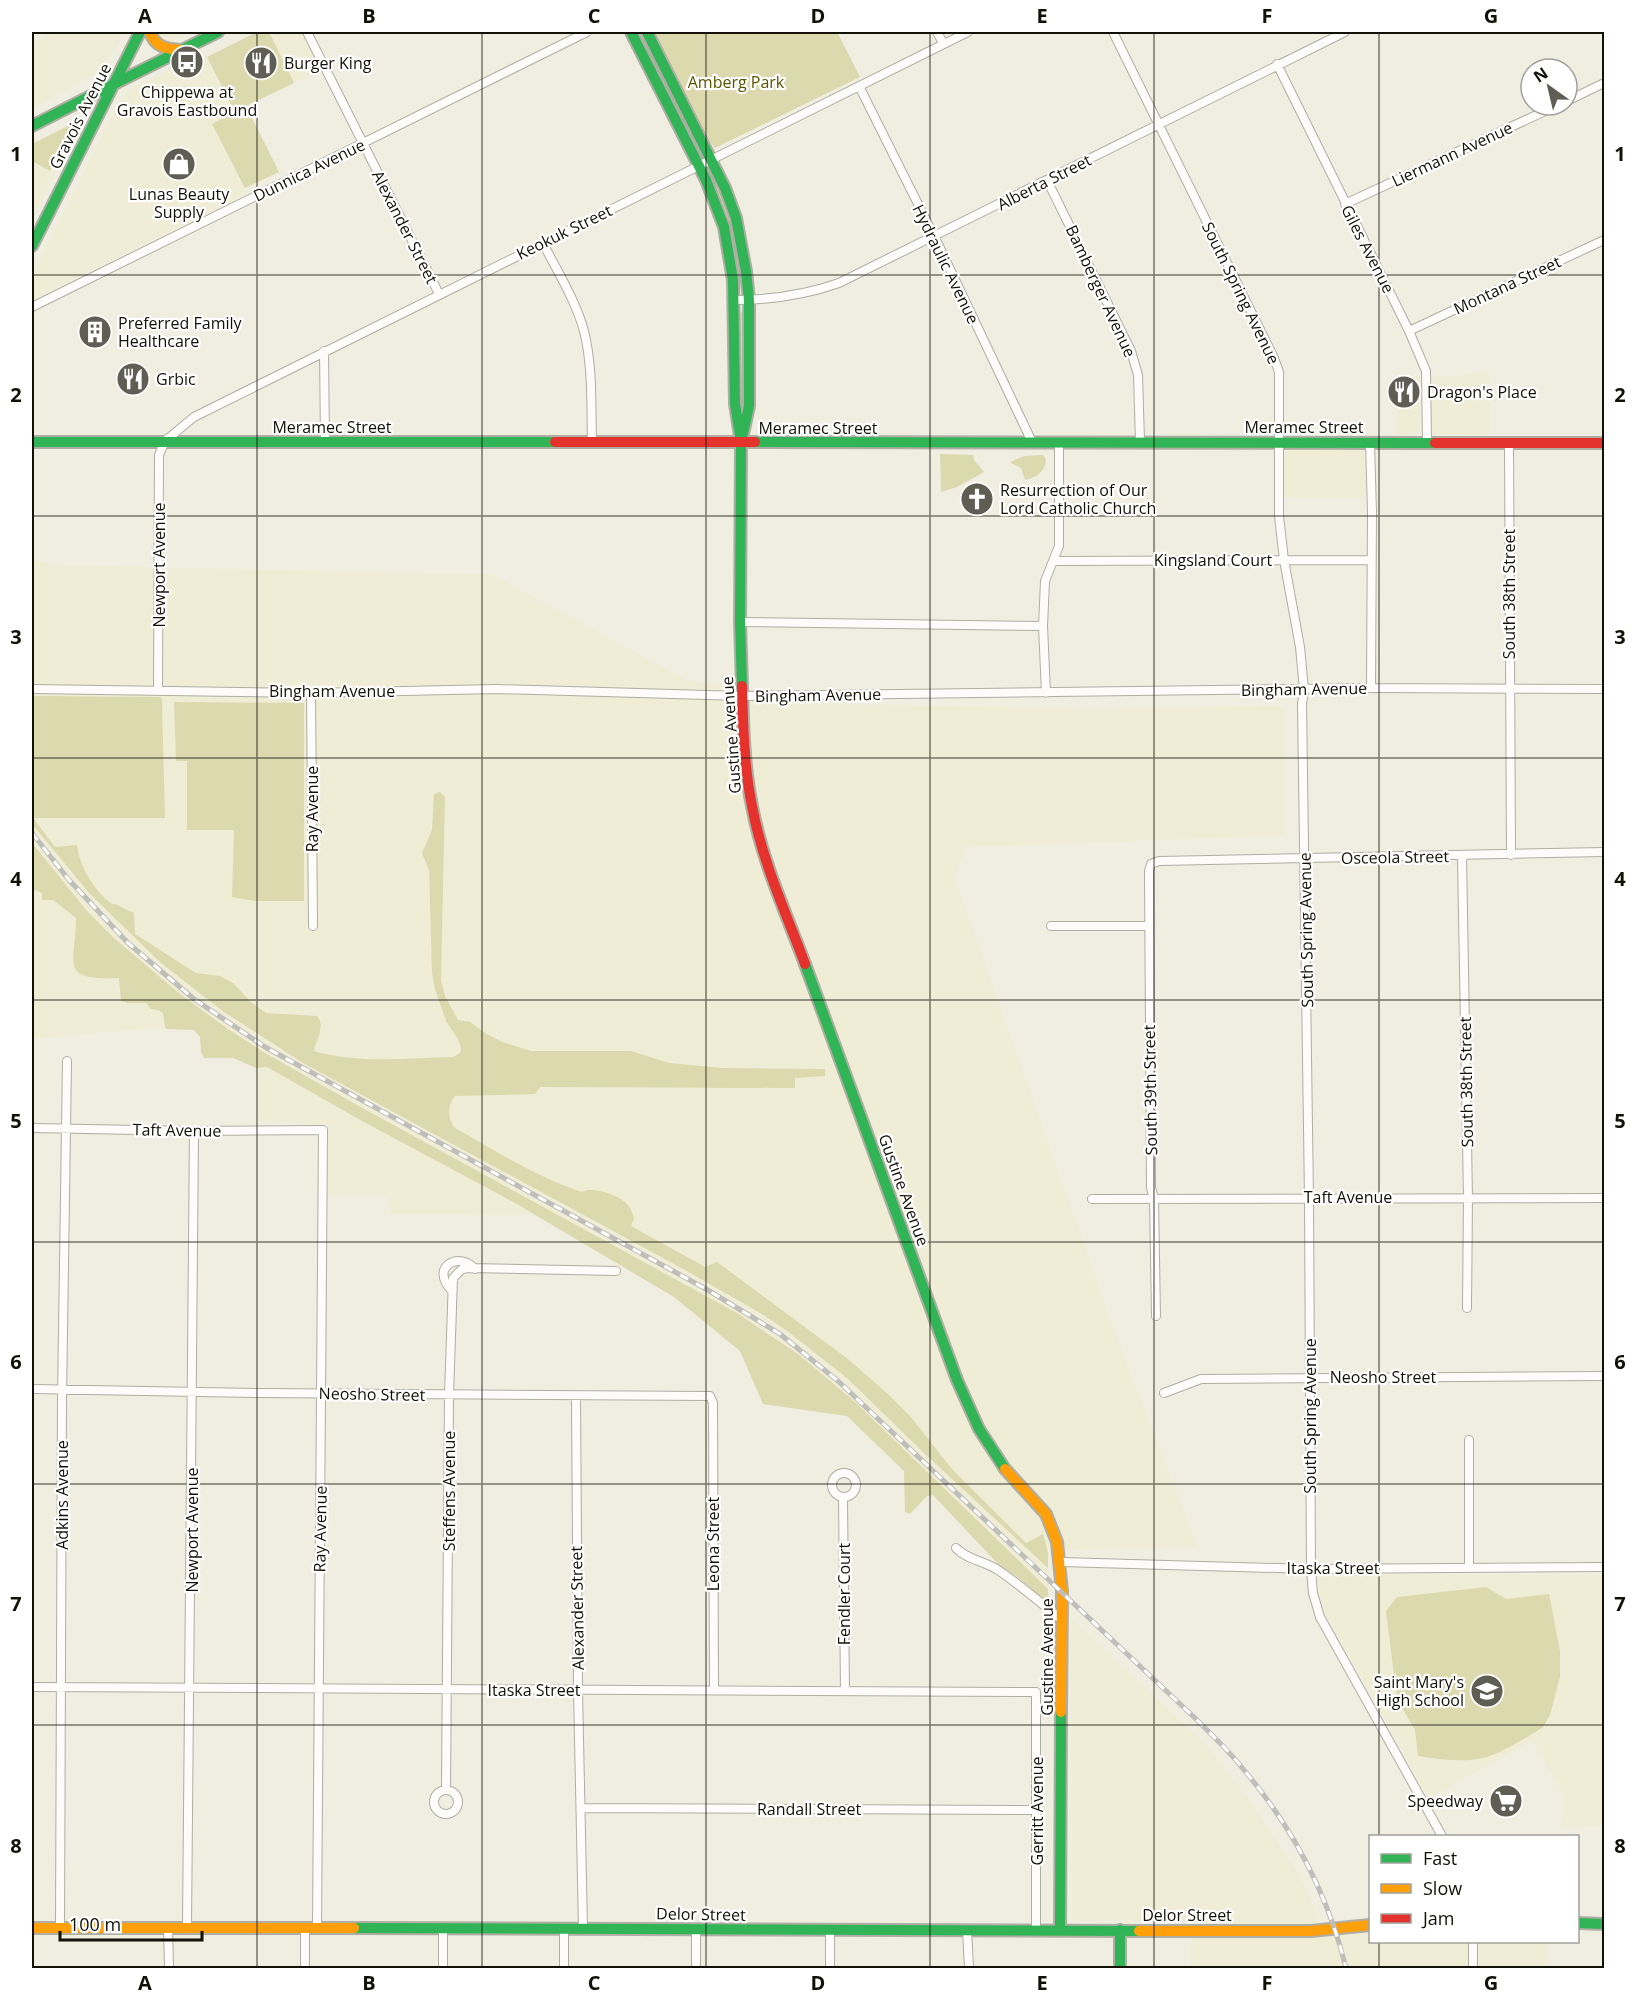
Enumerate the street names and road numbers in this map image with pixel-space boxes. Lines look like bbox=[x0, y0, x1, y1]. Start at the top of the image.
street label: Gravois Avenue bbox=[44, 59, 116, 173]
street label: Liermann Avenue bbox=[1388, 116, 1516, 192]
street label: Dunnica Avenue bbox=[250, 133, 368, 207]
street label: Alberta Street bbox=[993, 149, 1095, 215]
street label: Alexander Street bbox=[367, 167, 443, 288]
street label: Keokuk Street bbox=[512, 199, 616, 265]
street label: Hydraulic Avenue bbox=[908, 201, 984, 327]
street label: Giles Avenue bbox=[1336, 201, 1400, 297]
street label: South Spring Avenue bbox=[1197, 218, 1285, 368]
street label: Bamberger Avenue bbox=[1061, 221, 1141, 361]
street label: Montana Street bbox=[1450, 250, 1564, 319]
street label: Meramec Street bbox=[272, 416, 392, 438]
street label: Meramec Street bbox=[1244, 416, 1364, 438]
street label: Meramec Street bbox=[758, 417, 878, 439]
street label: Newport Avenue bbox=[148, 503, 170, 627]
street label: South 38th Street bbox=[1498, 528, 1520, 659]
street label: Kingsland Court bbox=[1154, 549, 1273, 571]
street label: Gustine Avenue bbox=[716, 676, 746, 794]
street label: Bingham Avenue bbox=[1241, 677, 1367, 701]
street label: Bingham Avenue bbox=[269, 680, 395, 702]
street label: Bingham Avenue bbox=[755, 683, 881, 707]
street label: Ray Avenue bbox=[301, 766, 323, 852]
street label: Osceola Street bbox=[1341, 845, 1450, 869]
street label: South Spring Avenue bbox=[1294, 852, 1318, 1008]
street label: South 38th Street bbox=[1454, 1016, 1478, 1147]
street label: South 39th Street bbox=[1138, 1024, 1162, 1155]
street label: Taft Avenue bbox=[132, 1118, 222, 1142]
street label: Gustine Avenue bbox=[874, 1131, 934, 1249]
street label: Taft Avenue bbox=[1304, 1186, 1392, 1208]
street label: South Spring Avenue bbox=[1299, 1338, 1321, 1494]
street label: Neosho Street bbox=[1330, 1366, 1437, 1388]
street label: Neosho Street bbox=[319, 1382, 426, 1406]
street label: Steffens Avenue bbox=[438, 1431, 460, 1551]
street label: Adkins Avenue bbox=[51, 1440, 73, 1550]
street label: Newport Avenue bbox=[181, 1468, 203, 1592]
street label: Ray Avenue bbox=[308, 1485, 332, 1573]
street label: Leona Street bbox=[702, 1496, 724, 1591]
street label: Fendler Court bbox=[833, 1543, 855, 1645]
street label: Alexander Street bbox=[565, 1545, 589, 1670]
street label: Itaska Street bbox=[1287, 1557, 1380, 1579]
street label: Gustine Avenue bbox=[1036, 1598, 1058, 1716]
street label: Itaska Street bbox=[488, 1679, 581, 1701]
street label: Gerritt Avenue bbox=[1026, 1756, 1048, 1866]
street label: Randall Street bbox=[757, 1798, 861, 1820]
street label: Delor Street bbox=[656, 1902, 746, 1926]
street label: Delor Street bbox=[1142, 1904, 1232, 1926]

